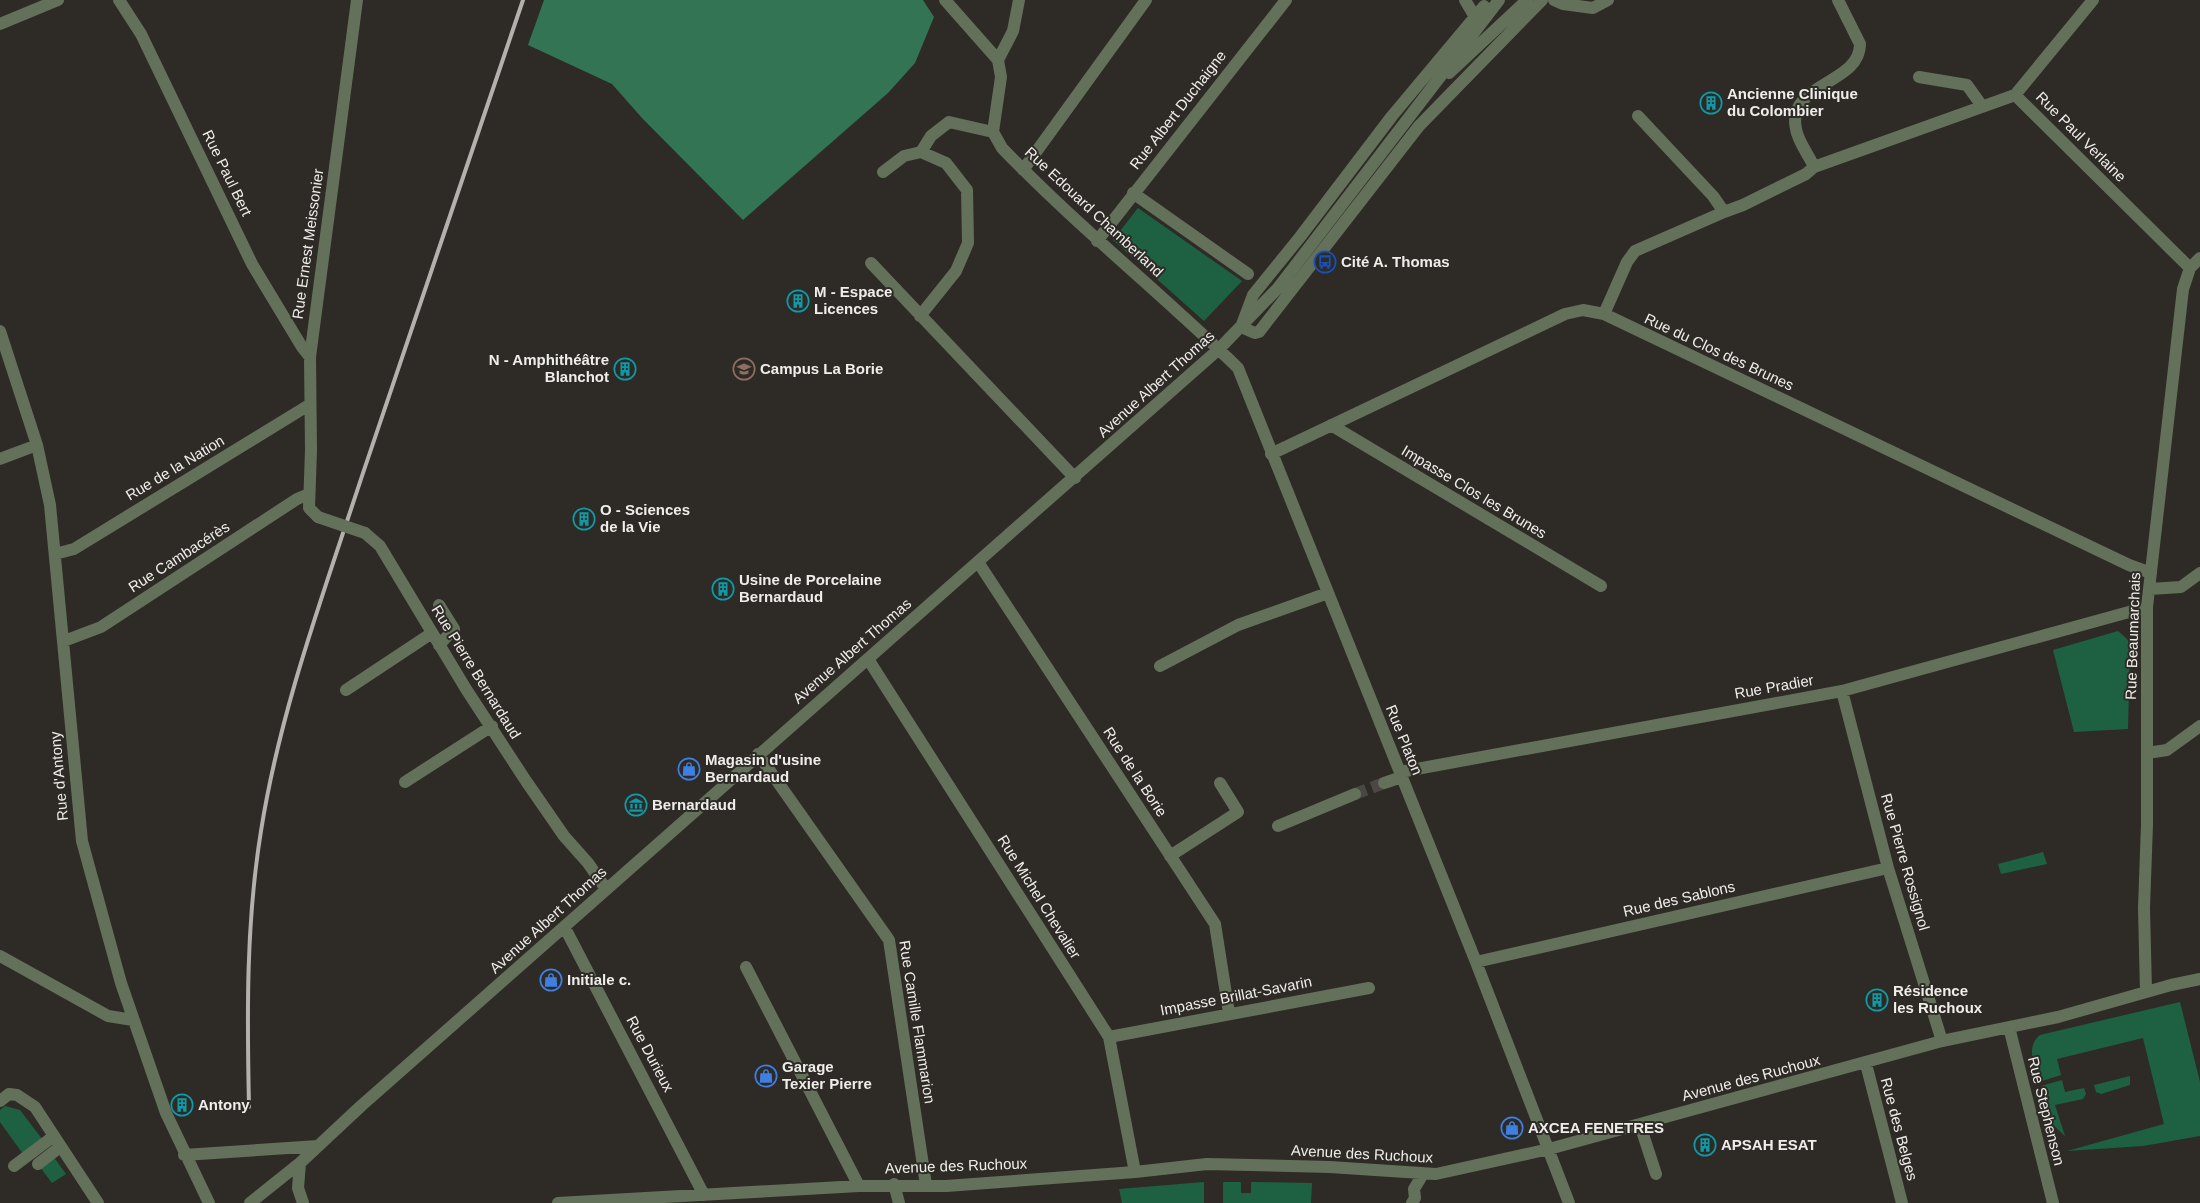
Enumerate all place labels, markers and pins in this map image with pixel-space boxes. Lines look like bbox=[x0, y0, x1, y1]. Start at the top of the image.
place label: Ancienne Clinique du Colombier bbox=[1727, 85, 1858, 119]
building icon: Ancienne Clinique du Colombier bbox=[1699, 91, 1723, 115]
bus stop icon: Cité A. Thomas bbox=[1313, 250, 1337, 274]
place label: Cité A. Thomas bbox=[1341, 253, 1450, 270]
place label: M - Espace Licences bbox=[814, 283, 892, 317]
building icon: M - Espace Licences bbox=[786, 289, 810, 313]
place label: N - Amphithéâtre Blanchot bbox=[489, 351, 609, 385]
building icon: N - Amphithéâtre Blanchot bbox=[613, 357, 637, 381]
school or university icon: Campus La Borie bbox=[732, 357, 756, 381]
place label: Campus La Borie bbox=[760, 360, 883, 377]
place label: O - Sciences de la Vie bbox=[600, 501, 690, 535]
building icon: O - Sciences de la Vie bbox=[572, 507, 596, 531]
place label: Usine de Porcelaine Bernardaud bbox=[739, 571, 882, 605]
building icon: Usine de Porcelaine Bernardaud bbox=[711, 577, 735, 601]
place label: Magasin d'usine Bernardaud bbox=[705, 751, 821, 785]
shop icon: Magasin d'usine Bernardaud bbox=[677, 757, 701, 781]
museum icon: Bernardaud bbox=[624, 793, 648, 817]
place label: Bernardaud bbox=[652, 796, 736, 813]
shop icon: Initiale c. bbox=[539, 968, 563, 992]
place label: Initiale c. bbox=[567, 971, 631, 988]
place label: Résidence les Ruchoux bbox=[1893, 982, 1983, 1016]
building icon: Résidence les Ruchoux bbox=[1865, 988, 1889, 1012]
place label: Garage Texier Pierre bbox=[782, 1058, 872, 1092]
shop icon: Garage Texier Pierre bbox=[754, 1064, 778, 1088]
building icon: Antony bbox=[170, 1093, 194, 1117]
place label: Antony bbox=[198, 1096, 250, 1113]
shop icon: AXCEA FENETRES bbox=[1500, 1116, 1524, 1140]
place label: AXCEA FENETRES bbox=[1528, 1119, 1664, 1136]
building icon: APSAH ESAT bbox=[1693, 1133, 1717, 1157]
place label: APSAH ESAT bbox=[1721, 1136, 1817, 1153]

